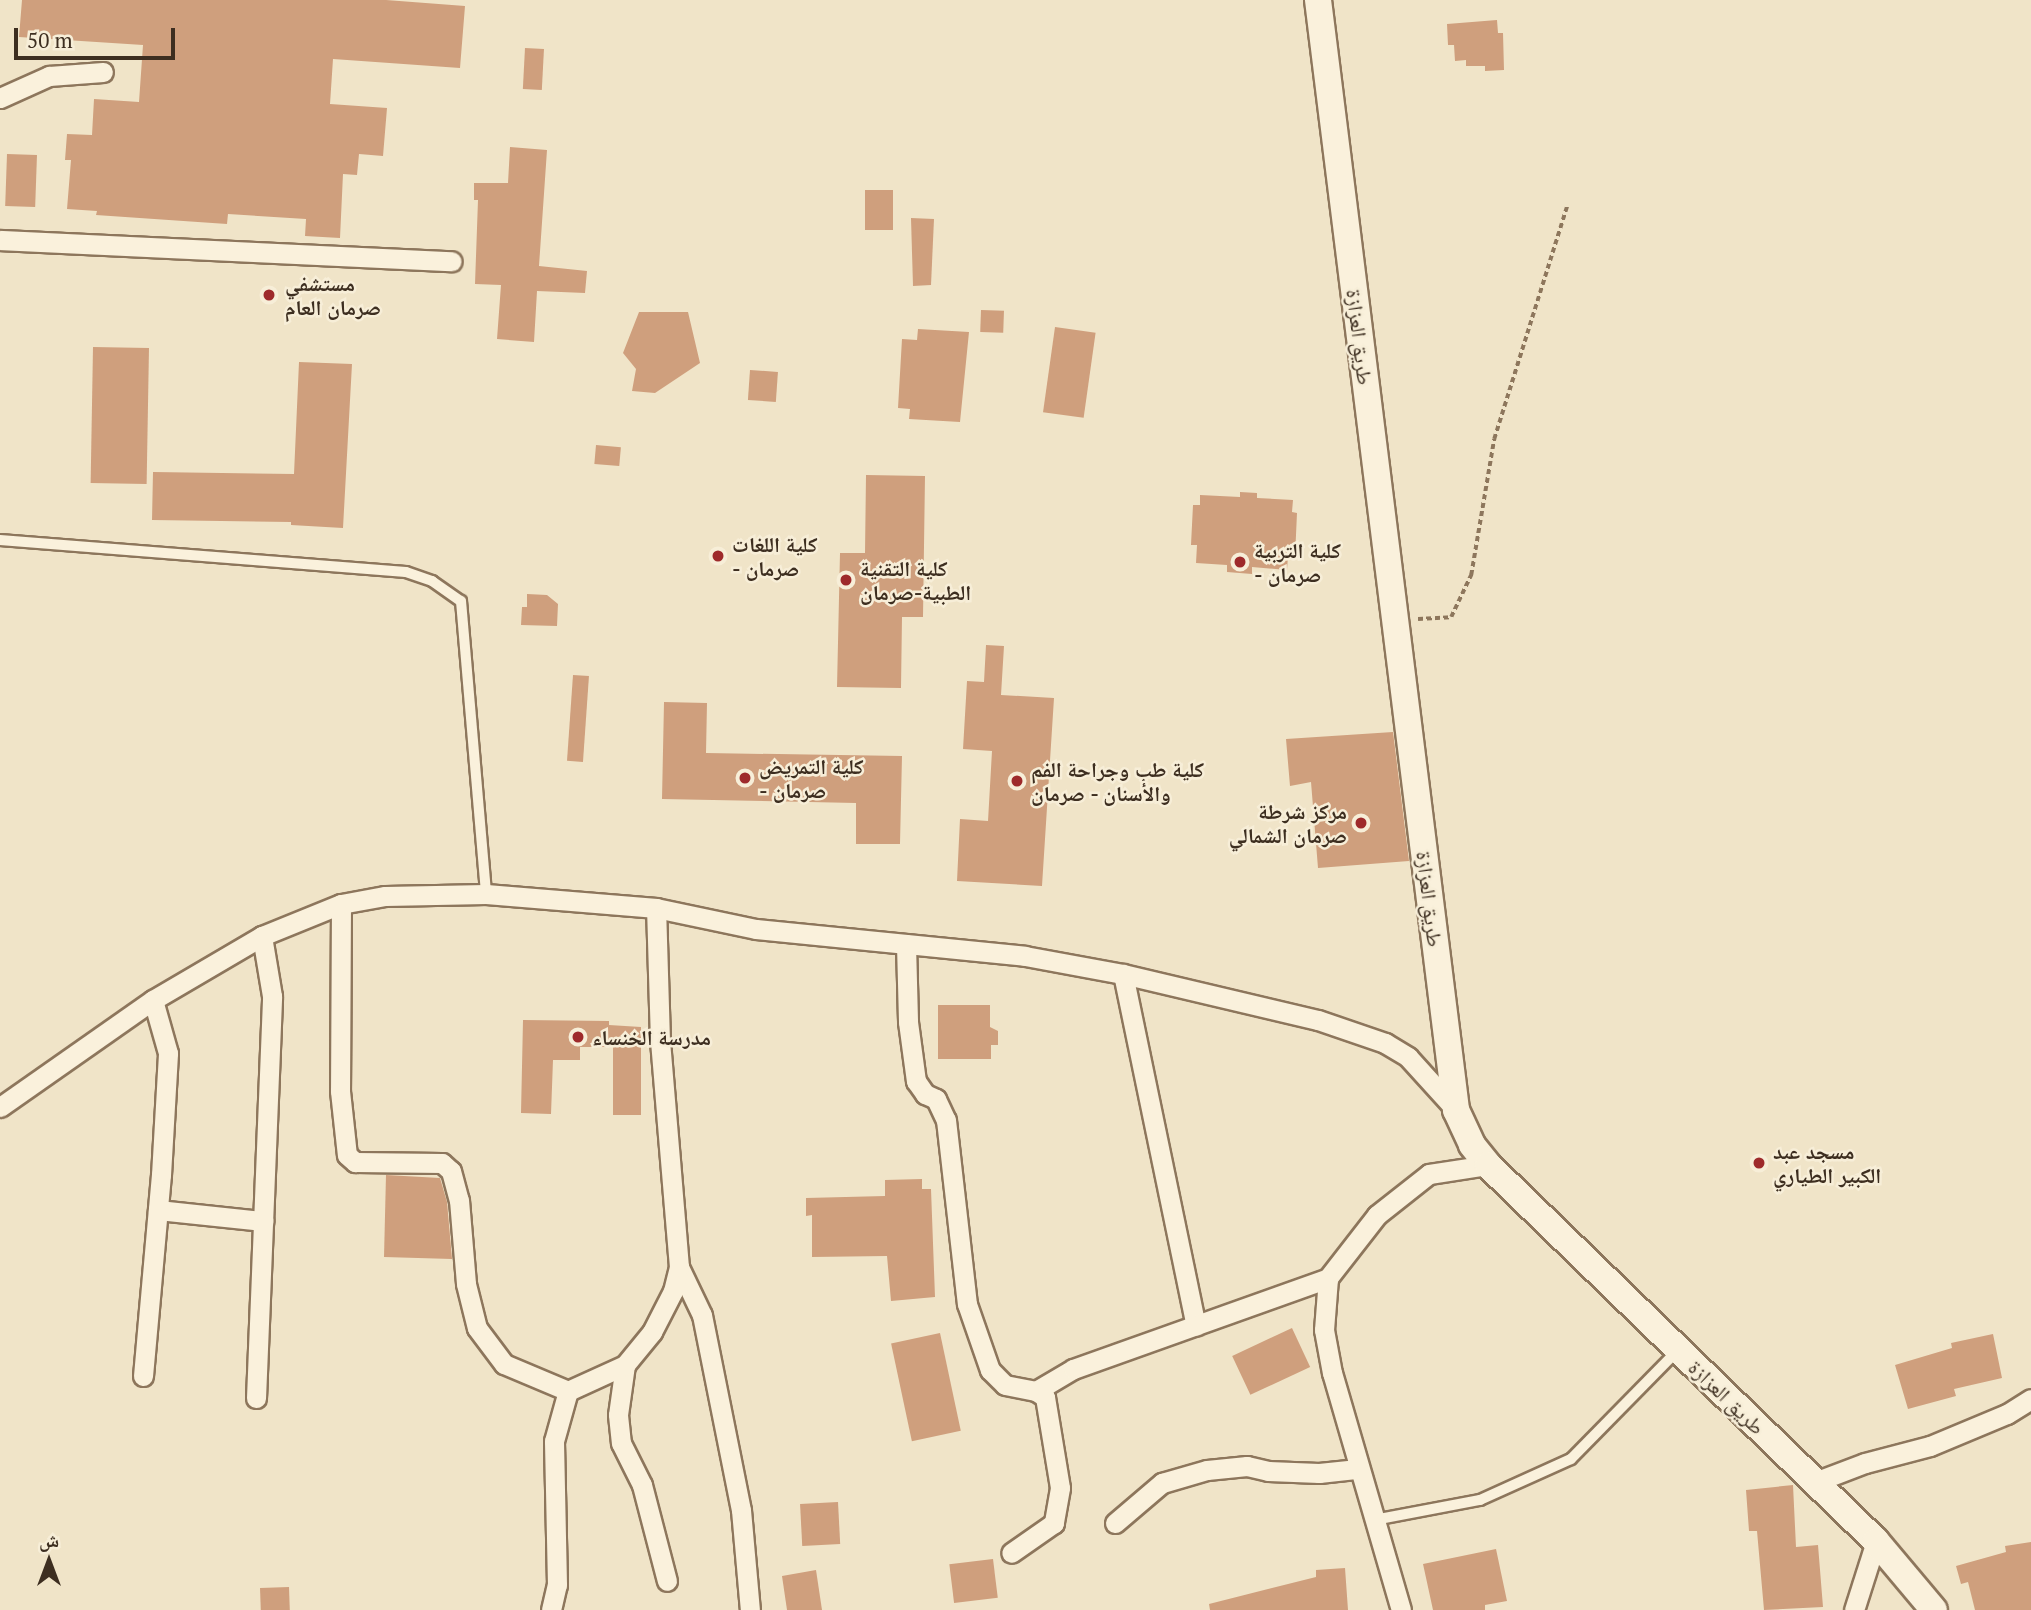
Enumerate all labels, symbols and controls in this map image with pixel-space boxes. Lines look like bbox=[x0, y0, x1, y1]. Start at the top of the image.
scale bar bbox=[18, 14, 178, 58]
text: 50 m bbox=[27, 26, 73, 54]
place label: مستشفي صرمان العام bbox=[285, 270, 381, 320]
marker: مستشفي صرمان العام bbox=[259, 285, 279, 305]
street label: طريق العزازة bbox=[1342, 288, 1378, 386]
place label: كلية اللغات - صرمان bbox=[732, 531, 818, 581]
place label: كلية التربية - صرمان bbox=[1254, 537, 1341, 587]
marker: كلية اللغات - صرمان bbox=[710, 548, 726, 564]
marker: كلية التربية - صرمان bbox=[1232, 554, 1248, 570]
place label: كلية التقنية الطبية-صرمان bbox=[860, 555, 971, 605]
marker: كلية التقنية الطبية-صرمان bbox=[838, 572, 854, 588]
place label: كلية التمريض - صرمان bbox=[759, 753, 864, 803]
place label: كلية طب وجراحة الفم والأسنان - صرمان bbox=[1031, 756, 1204, 806]
marker: كلية التمريض - صرمان bbox=[737, 770, 753, 786]
marker: كلية طب وجراحة الفم والأسنان - صرمان bbox=[1009, 773, 1025, 789]
place label: مركز شرطة صرمان الشمالي bbox=[1229, 798, 1347, 848]
marker: مركز شرطة صرمان الشمالي bbox=[1353, 815, 1369, 831]
street label: طريق العزازة bbox=[1412, 850, 1448, 948]
place label: مدرسة الخنساء bbox=[592, 1024, 711, 1050]
marker: مدرسة الخنساء bbox=[570, 1029, 586, 1045]
place label: مسجد عبد الكبير الطياري bbox=[1773, 1138, 1881, 1188]
marker: مسجد عبد الكبير الطياري bbox=[1751, 1155, 1767, 1171]
street label: طريق العزازة bbox=[1684, 1354, 1770, 1440]
north arrow bbox=[14, 1526, 84, 1596]
text: ش bbox=[39, 1527, 59, 1552]

